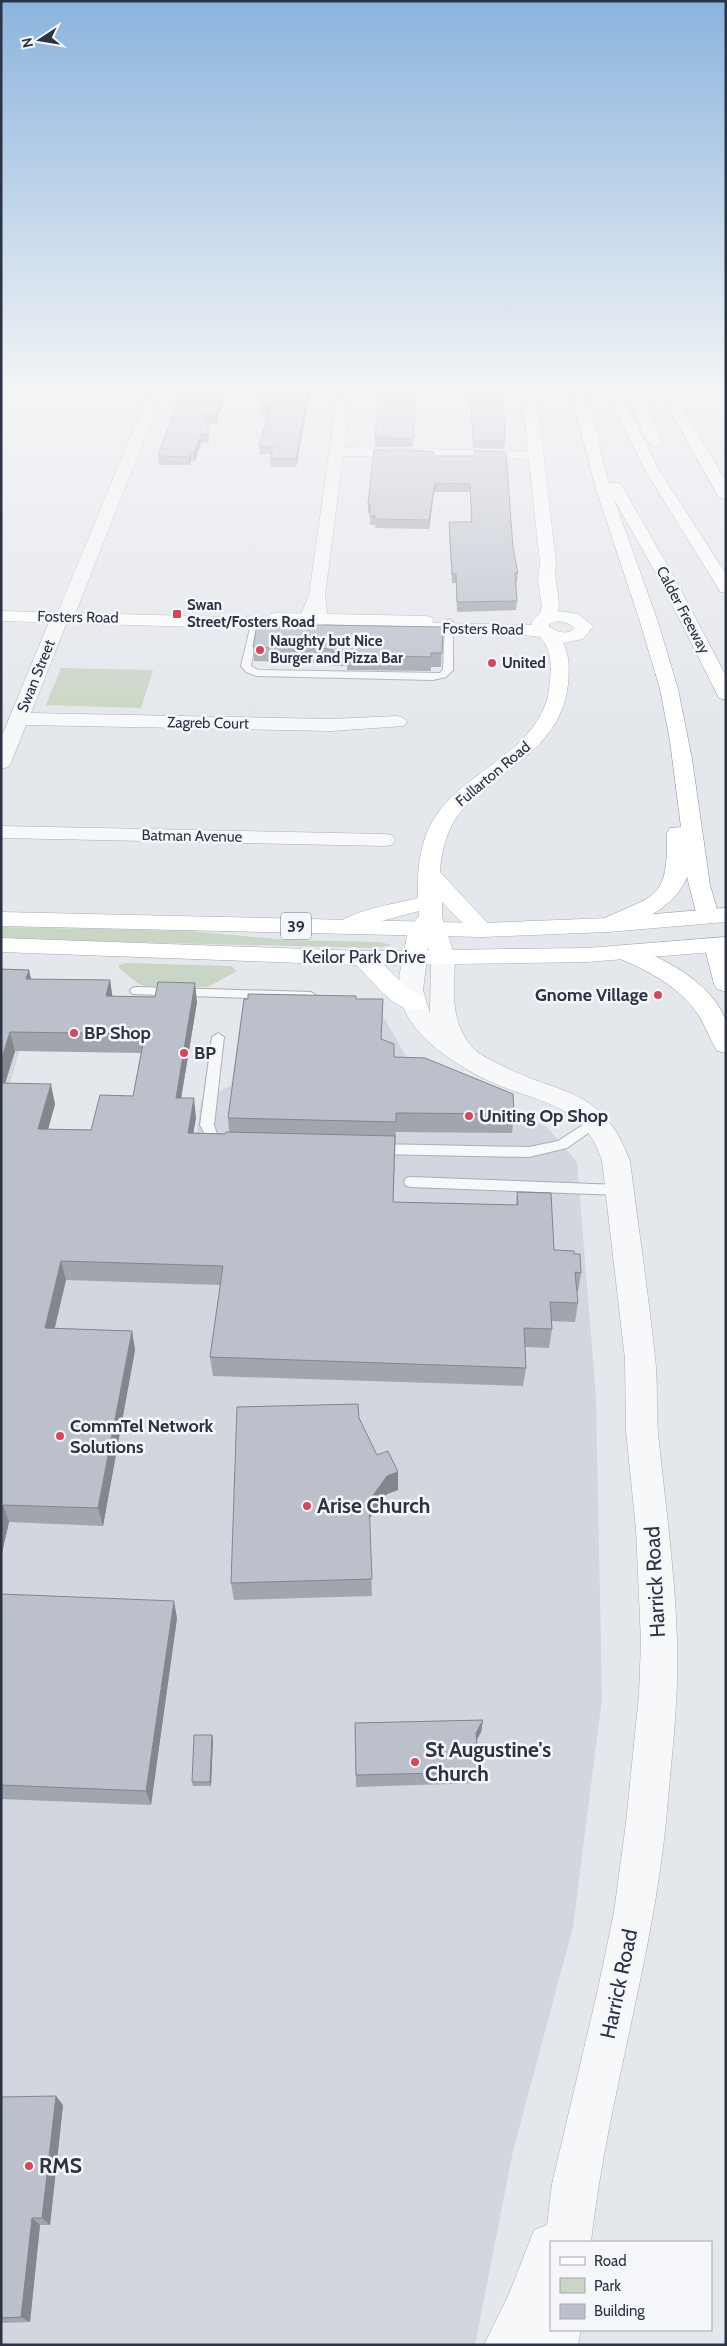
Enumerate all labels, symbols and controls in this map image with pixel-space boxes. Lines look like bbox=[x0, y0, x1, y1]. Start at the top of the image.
north arrow bbox=[15, 15, 65, 65]
text: N bbox=[17, 36, 37, 49]
street label: Calder Freeway bbox=[652, 563, 714, 657]
place label: Swan Street/Fosters Road bbox=[187, 596, 315, 631]
street label: Fosters Road bbox=[37, 607, 119, 627]
marker: Swan Street/Fosters Road bbox=[171, 608, 183, 620]
street label: Fosters Road bbox=[442, 619, 524, 639]
place label: Naughty but Nice Burger and Pizza Bar bbox=[270, 632, 403, 667]
street label: Swan Street bbox=[13, 637, 59, 715]
marker: Naughty but Nice Burger and Pizza Bar bbox=[254, 644, 266, 656]
place label: United bbox=[502, 654, 546, 672]
marker: United bbox=[486, 657, 498, 669]
street label: Zagreb Court bbox=[167, 713, 249, 733]
street label: Fullarton Road bbox=[452, 738, 534, 810]
street label: Batman Avenue bbox=[141, 826, 243, 846]
road number: 39 bbox=[281, 912, 311, 939]
street label: Keilor Park Drive bbox=[302, 946, 426, 968]
place label: Gnome Village bbox=[535, 984, 648, 1006]
marker: Gnome Village bbox=[652, 989, 664, 1001]
place label: BP Shop bbox=[84, 1022, 151, 1044]
marker: BP Shop bbox=[68, 1027, 80, 1039]
place label: BP bbox=[194, 1042, 216, 1064]
marker: BP bbox=[178, 1047, 190, 1059]
place label: Uniting Op Shop bbox=[479, 1105, 608, 1127]
marker: Uniting Op Shop bbox=[463, 1110, 475, 1122]
place label: CommTel Network Solutions bbox=[70, 1415, 214, 1458]
marker: CommTel Network Solutions bbox=[54, 1430, 66, 1442]
place label: Arise Church bbox=[317, 1493, 430, 1518]
marker: Arise Church bbox=[301, 1500, 313, 1512]
street label: Harrick Road bbox=[639, 1526, 670, 1638]
place label: St Augustine's Church bbox=[425, 1737, 551, 1786]
marker: St Augustine's Church bbox=[409, 1756, 421, 1768]
street label: Harrick Road bbox=[595, 1927, 642, 2041]
place label: RMS bbox=[39, 2153, 82, 2178]
marker: RMS bbox=[23, 2160, 35, 2172]
legend bbox=[550, 2241, 712, 2331]
text: Road bbox=[594, 2252, 627, 2270]
text: Park bbox=[594, 2277, 621, 2295]
text: Building bbox=[594, 2302, 645, 2320]

